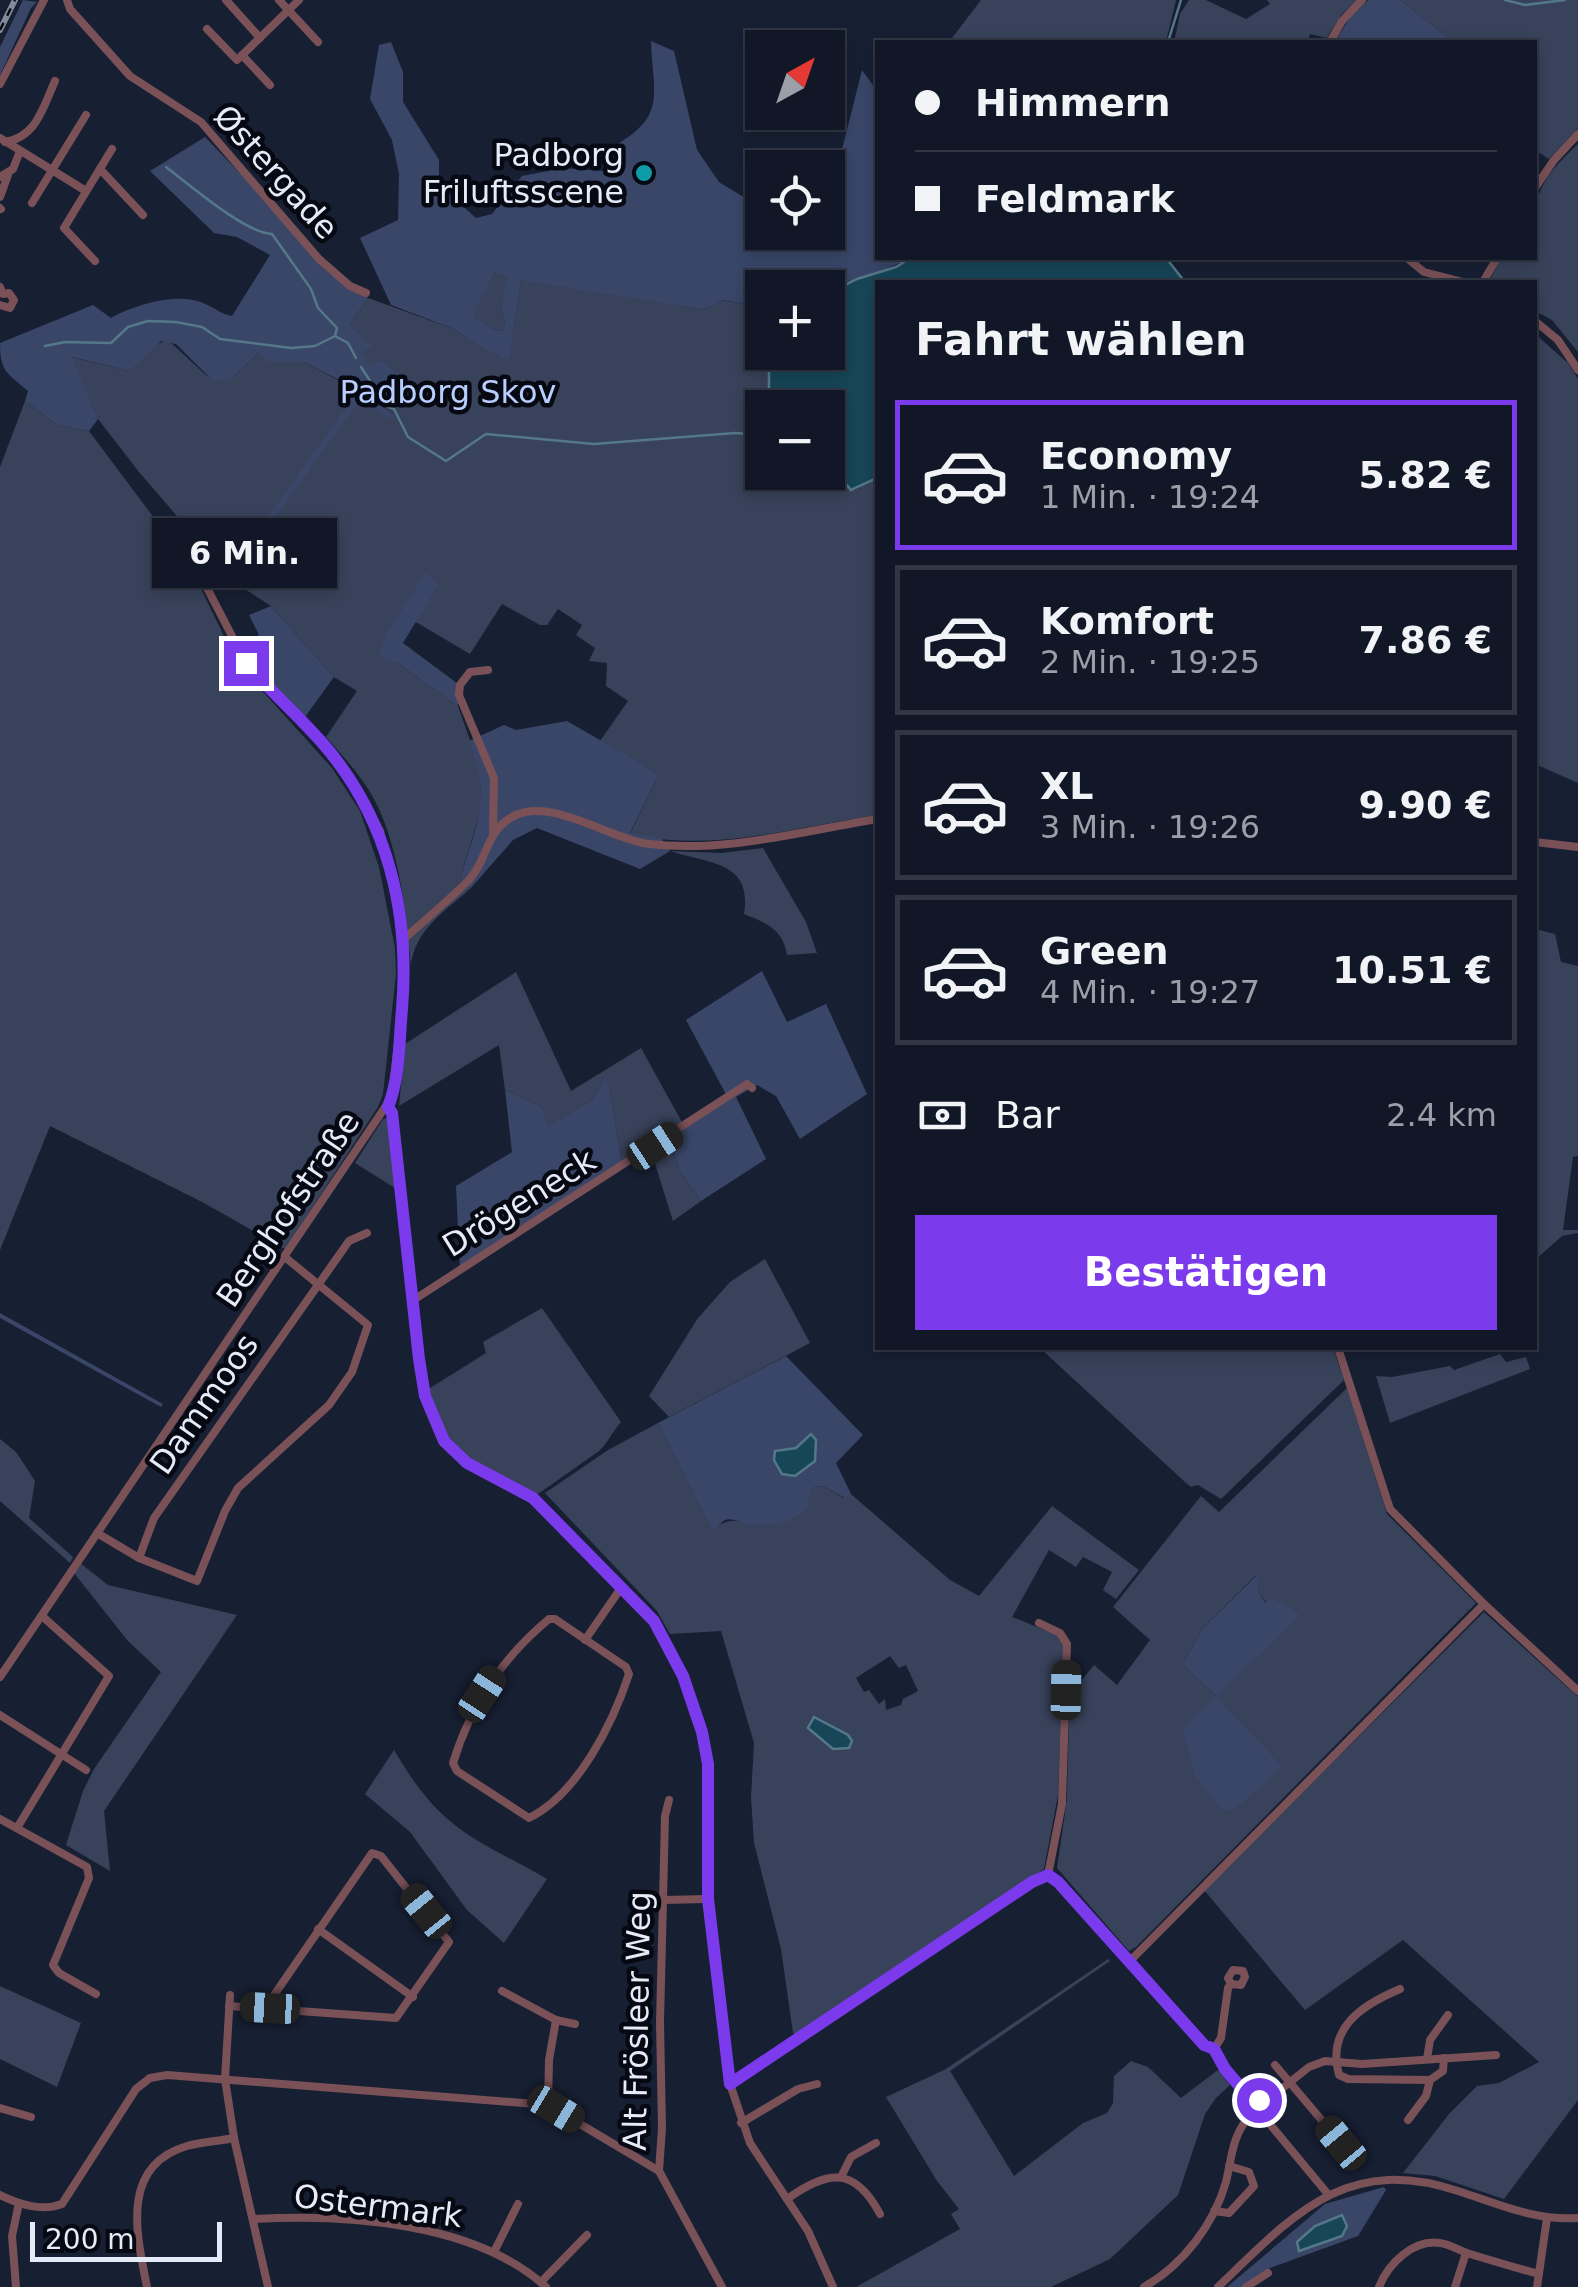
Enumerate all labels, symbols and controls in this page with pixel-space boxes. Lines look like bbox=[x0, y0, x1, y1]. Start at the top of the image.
north arrow bbox=[745, 30, 845, 130]
map controls bbox=[745, 30, 845, 490]
text: Himmern bbox=[975, 81, 1171, 125]
street label: Østergade bbox=[206, 97, 346, 247]
place label: Padborg Friluftsscene bbox=[423, 136, 624, 211]
button: locate bbox=[745, 150, 845, 250]
marker: Padborg Friluftsscene bbox=[633, 162, 655, 184]
text: Feldmark bbox=[975, 177, 1175, 221]
button: + bbox=[745, 270, 845, 370]
text: Fahrt wählen bbox=[915, 313, 1247, 366]
park label: Padborg Skov bbox=[340, 373, 556, 411]
button: − bbox=[745, 390, 845, 490]
icon: car bbox=[920, 430, 1010, 520]
text: Economy bbox=[1040, 434, 1232, 478]
text: 5.82 € bbox=[1359, 453, 1492, 497]
text: 1 Min. · 19:24 bbox=[1040, 478, 1260, 516]
callout: 6 Min. bbox=[154, 518, 338, 588]
text: 6 Min. bbox=[189, 534, 300, 572]
icon: car bbox=[920, 595, 1010, 685]
text: Komfort bbox=[1040, 599, 1214, 643]
text: 7.86 € bbox=[1359, 618, 1492, 662]
route end bbox=[224, 641, 269, 686]
text: 2 Min. · 19:25 bbox=[1040, 643, 1260, 681]
icon: car bbox=[920, 760, 1010, 850]
text: XL bbox=[1040, 764, 1094, 808]
text: 9.90 € bbox=[1359, 783, 1492, 827]
text: 3 Min. · 19:26 bbox=[1040, 808, 1260, 846]
icon: car bbox=[920, 925, 1010, 1015]
text: Green bbox=[1040, 929, 1169, 973]
text: 10.51 € bbox=[1332, 948, 1492, 992]
text: 4 Min. · 19:27 bbox=[1040, 973, 1260, 1011]
icon: cash bbox=[915, 1088, 970, 1143]
text: Bar bbox=[995, 1093, 1060, 1137]
text: 2.4 km bbox=[1386, 1096, 1497, 1134]
street label: Berghofstraße bbox=[209, 1104, 367, 1314]
car bbox=[622, 1117, 688, 1175]
street label: Drögeneck bbox=[436, 1141, 603, 1265]
button: Bestätigen bbox=[915, 1215, 1497, 1330]
street label: Dammoos bbox=[142, 1327, 266, 1481]
car bbox=[1050, 1660, 1082, 1720]
car bbox=[453, 1661, 511, 1727]
car bbox=[395, 1878, 457, 1944]
street label: Alt Frösleer Weg bbox=[616, 1891, 658, 2151]
car bbox=[239, 1991, 301, 2025]
route start bbox=[1237, 2078, 1282, 2123]
car bbox=[523, 2081, 589, 2137]
car bbox=[1310, 2110, 1372, 2176]
street label: Ostermark bbox=[292, 2177, 465, 2235]
scale bar bbox=[30, 2217, 222, 2262]
text: 200 m bbox=[45, 2223, 135, 2256]

